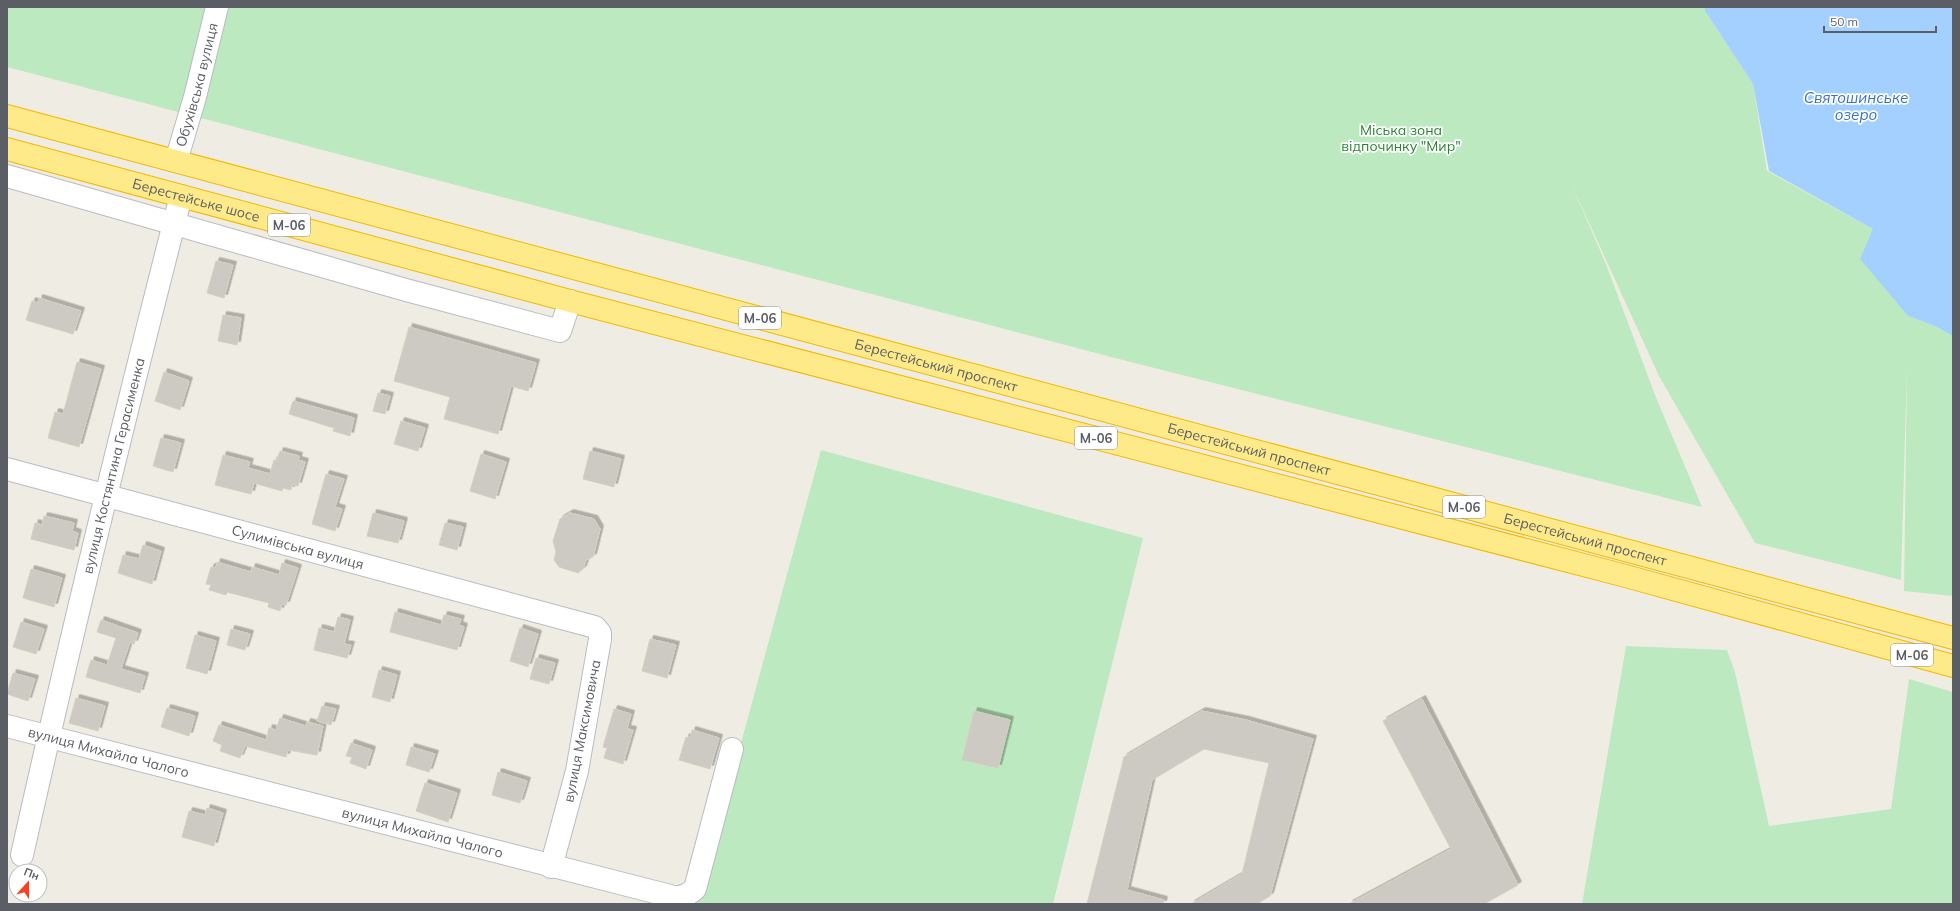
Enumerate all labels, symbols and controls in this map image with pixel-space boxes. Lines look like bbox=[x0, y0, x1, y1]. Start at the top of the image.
scale bar bbox=[1824, 8, 1936, 34]
text: 50 m bbox=[1830, 14, 1858, 29]
street label: Обухівська вулиця bbox=[172, 21, 222, 149]
water label: Святошинське озеро bbox=[1804, 88, 1908, 124]
park label: Міська зона відпочинку "Мир" bbox=[1341, 121, 1461, 155]
street label: Берестейське шосе bbox=[131, 174, 262, 226]
road number: М-06 bbox=[268, 214, 310, 236]
road number: М-06 bbox=[739, 307, 781, 329]
street label: Берестейський проспект bbox=[853, 335, 1020, 396]
street label: вулиця Костянтина Герасименка bbox=[79, 356, 149, 575]
street label: Берестейський проспект bbox=[1166, 419, 1333, 480]
road number: М-06 bbox=[1075, 427, 1117, 449]
road number: М-06 bbox=[1443, 496, 1485, 518]
street label: Берестейський проспект bbox=[1502, 509, 1669, 570]
street label: Сулимівська вулиця bbox=[230, 521, 366, 573]
road number: М-06 bbox=[1891, 644, 1933, 666]
street label: вулиця Максимовича bbox=[559, 658, 605, 804]
street label: вулиця Михайла Чалого bbox=[26, 723, 191, 781]
street label: вулиця Михайла Чалого bbox=[340, 803, 505, 862]
north arrow bbox=[8, 863, 48, 903]
text: Пн bbox=[22, 864, 41, 883]

